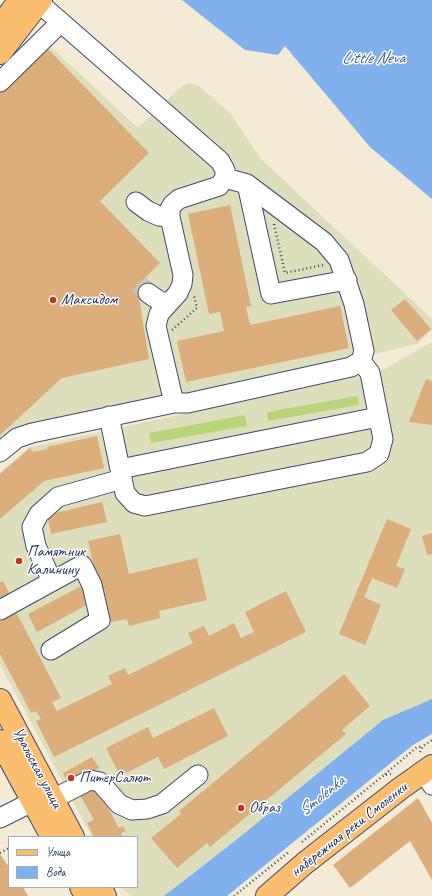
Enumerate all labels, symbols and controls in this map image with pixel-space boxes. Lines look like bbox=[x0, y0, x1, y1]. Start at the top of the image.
water label: Little Neva bbox=[342, 49, 404, 69]
place label: Максидом bbox=[61, 290, 117, 310]
marker: Максидом bbox=[48, 295, 58, 305]
place label: Памятник Калинину bbox=[27, 542, 85, 580]
marker: Памятник Калинину bbox=[14, 556, 24, 566]
street label: Уральская улица bbox=[8, 724, 66, 812]
place label: ПитерСалют bbox=[79, 768, 150, 788]
water label: Smolenka bbox=[295, 771, 349, 821]
marker: ПитерСалют bbox=[66, 773, 76, 783]
street label: набережная реки Смоленки bbox=[287, 778, 411, 882]
place label: Образ bbox=[249, 798, 279, 818]
marker: Образ bbox=[236, 803, 246, 813]
legend bbox=[8, 836, 138, 888]
text: Улица bbox=[46, 844, 70, 860]
text: Вода bbox=[46, 864, 65, 880]

